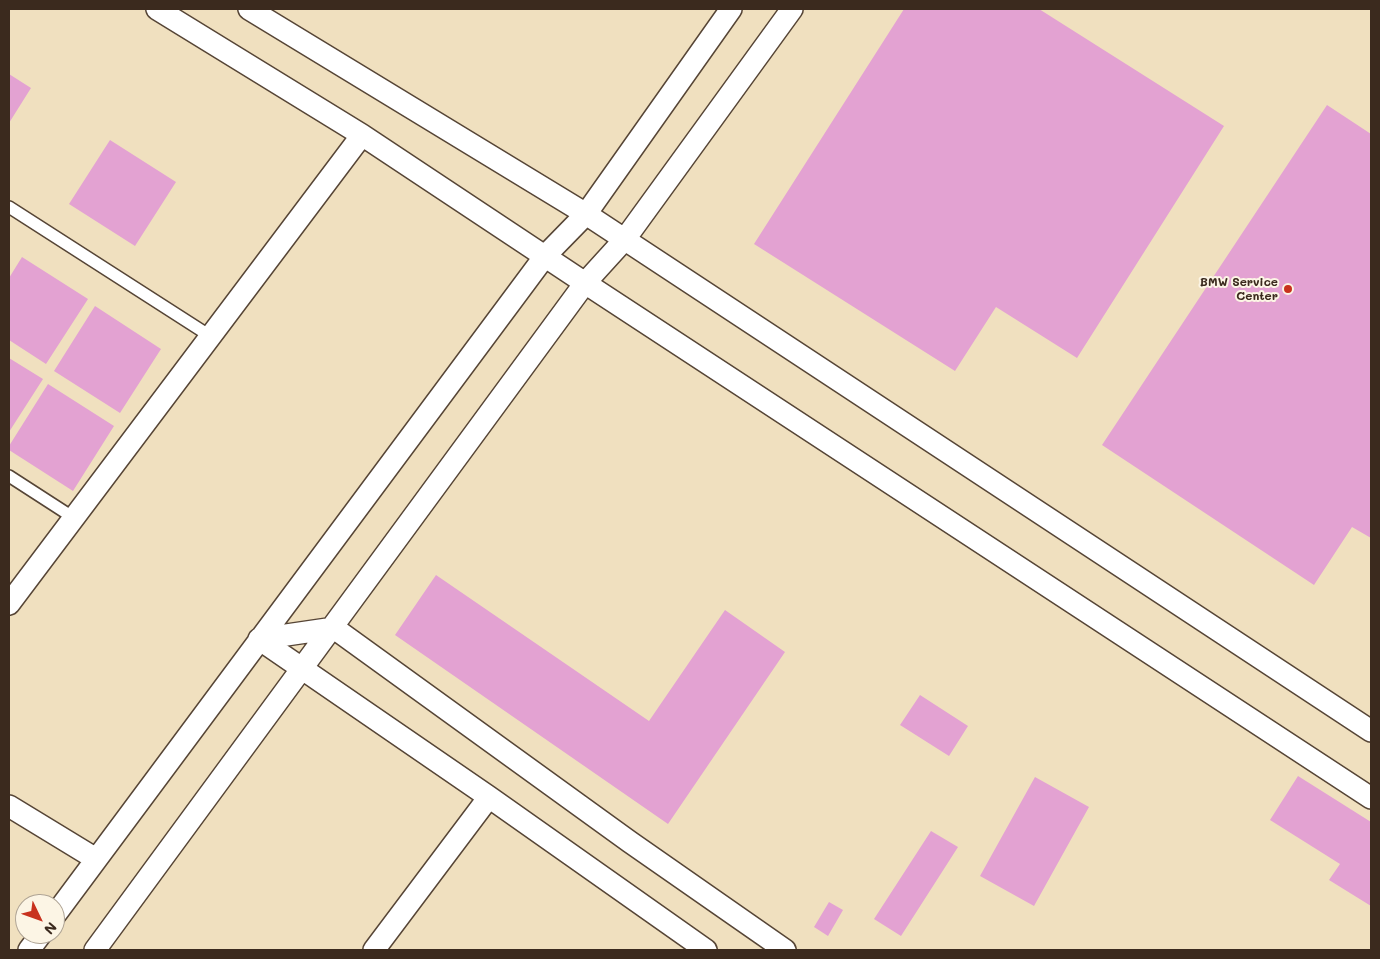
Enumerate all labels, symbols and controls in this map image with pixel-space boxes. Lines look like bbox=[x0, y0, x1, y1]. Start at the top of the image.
place label: BMW Service Center bbox=[1200, 275, 1278, 303]
marker: BMW Service Center bbox=[1282, 283, 1294, 295]
north arrow bbox=[15, 894, 65, 944]
text: N bbox=[40, 918, 61, 939]

